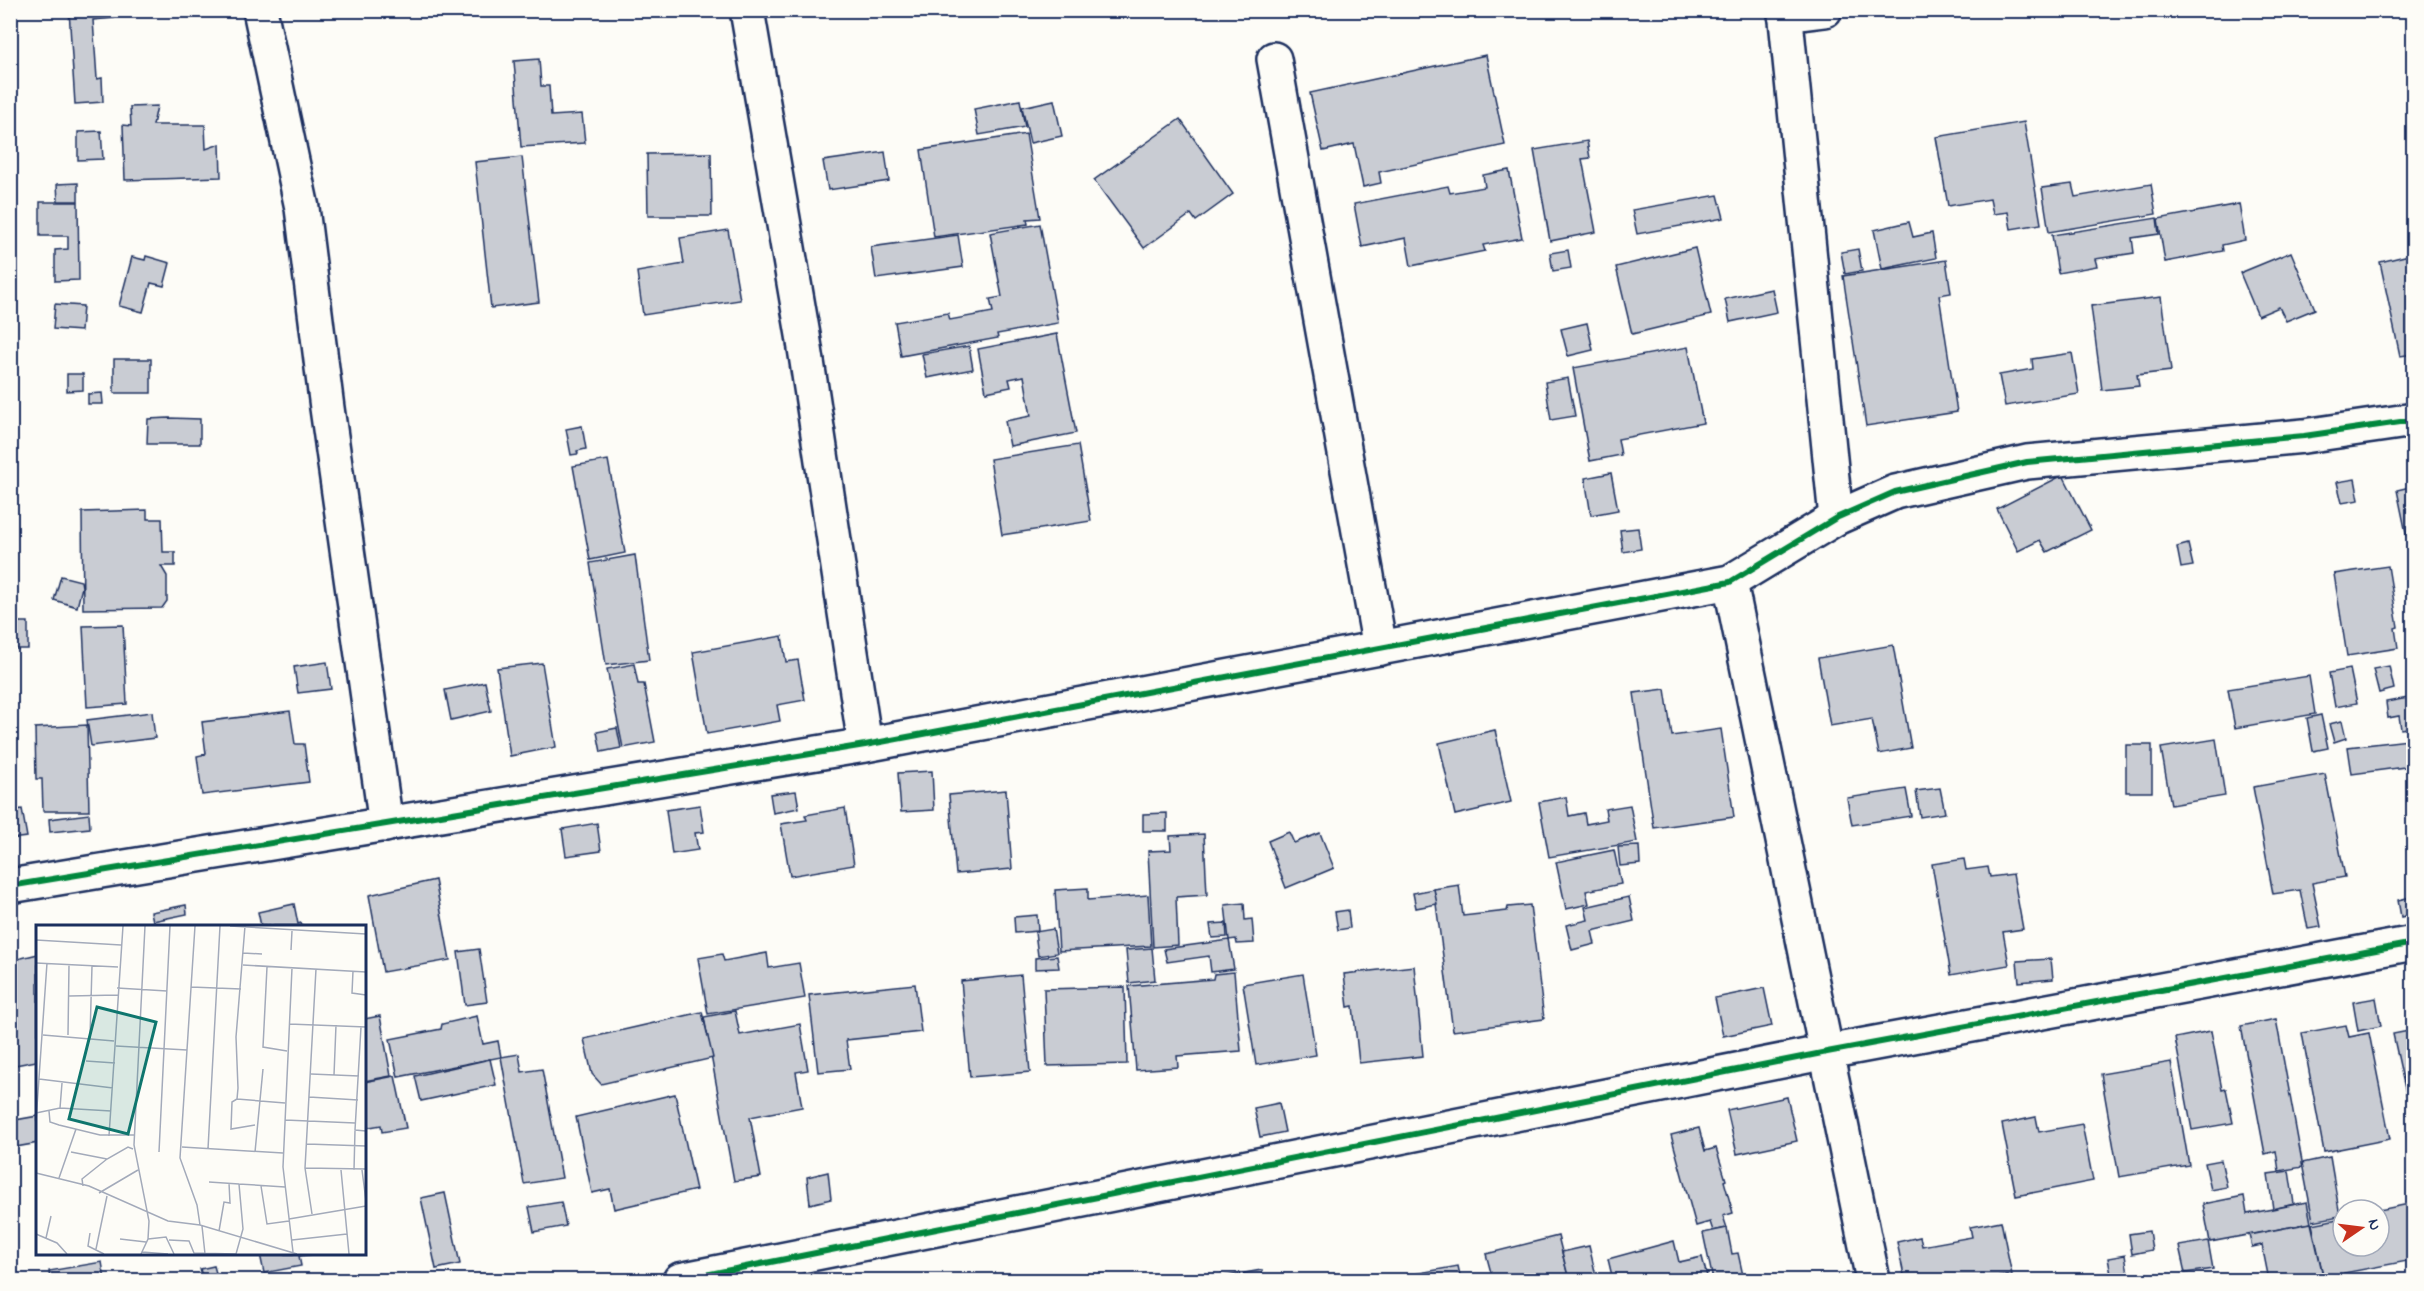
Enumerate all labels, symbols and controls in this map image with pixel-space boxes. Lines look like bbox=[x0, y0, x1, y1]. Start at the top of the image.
inset map bbox=[36, 925, 366, 1255]
north arrow bbox=[2331, 1198, 2391, 1258]
text: N bbox=[2361, 1217, 2387, 1233]

